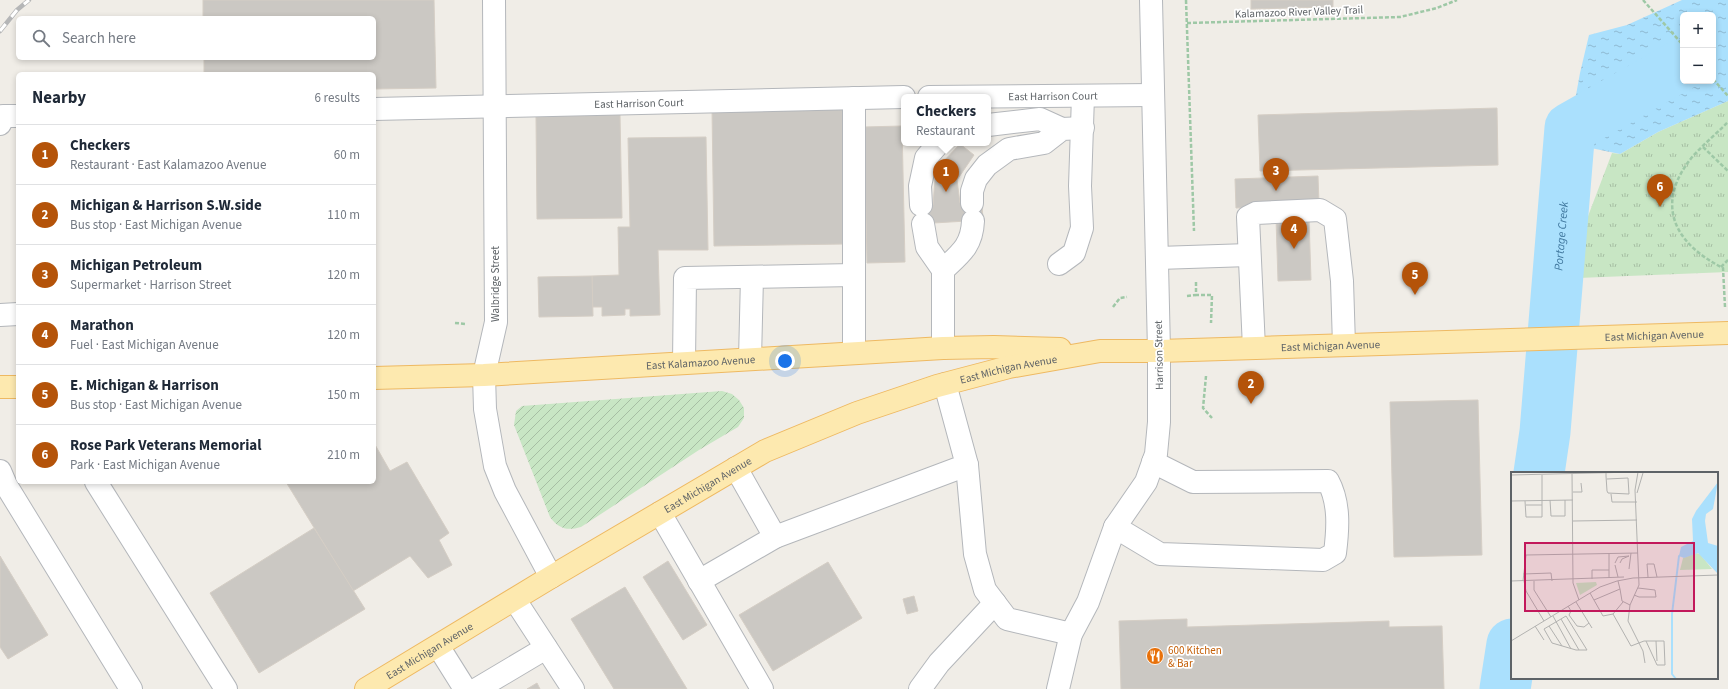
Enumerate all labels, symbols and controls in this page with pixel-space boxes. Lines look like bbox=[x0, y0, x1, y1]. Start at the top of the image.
street label: Kalamazoo River Valley Trail bbox=[1234, 2, 1364, 22]
map controls bbox=[1680, 12, 1716, 84]
button: + bbox=[1680, 12, 1716, 48]
search box bbox=[16, 16, 376, 60]
icon: search bbox=[30, 27, 52, 49]
text: Search here bbox=[62, 28, 136, 49]
button: − bbox=[1680, 48, 1716, 84]
text: Nearby bbox=[32, 86, 86, 110]
street label: East Harrison Court bbox=[1008, 88, 1098, 104]
text: 6 results bbox=[315, 89, 360, 107]
street label: East Harrison Court bbox=[594, 94, 684, 112]
popup bbox=[901, 94, 991, 146]
text: Checkers bbox=[916, 101, 976, 122]
text: Restaurant bbox=[916, 122, 975, 140]
text: Checkers bbox=[70, 135, 130, 156]
text: 1 bbox=[42, 146, 48, 164]
text: 60 m bbox=[334, 146, 360, 164]
text: Restaurant · East Kalamazoo Avenue bbox=[70, 156, 266, 174]
pin: 3 bbox=[1263, 158, 1289, 191]
pin: 1 bbox=[933, 159, 959, 192]
pin: 6 bbox=[1647, 174, 1673, 207]
text: Michigan & Harrison S.W.side bbox=[70, 195, 262, 216]
water label: Portage Creek bbox=[1550, 201, 1572, 271]
text: 2 bbox=[42, 206, 48, 224]
text: 110 m bbox=[327, 206, 360, 224]
text: Bus stop · East Michigan Avenue bbox=[70, 216, 242, 234]
pin: 4 bbox=[1281, 216, 1307, 249]
street label: Walbridge Street bbox=[488, 246, 503, 322]
text: Michigan Petroleum bbox=[70, 255, 202, 276]
pin: 5 bbox=[1402, 262, 1428, 295]
text: 3 bbox=[42, 266, 48, 284]
text: 120 m bbox=[327, 266, 360, 284]
text: Supermarket · Harrison Street bbox=[70, 276, 231, 294]
text: Marathon bbox=[70, 315, 134, 336]
street label: Harrison Street bbox=[1151, 320, 1167, 390]
text: 4 bbox=[42, 326, 48, 344]
text: 120 m bbox=[327, 326, 360, 344]
street label: East Michigan Avenue bbox=[1604, 326, 1705, 344]
text: Fuel · East Michigan Avenue bbox=[70, 336, 219, 354]
street label: East Michigan Avenue bbox=[1281, 336, 1381, 355]
your location bbox=[775, 351, 795, 371]
street label: East Michigan Avenue bbox=[958, 351, 1059, 387]
street label: East Kalamazoo Avenue bbox=[646, 352, 756, 373]
pin: 2 bbox=[1238, 371, 1264, 404]
text: E. Michigan & Harrison bbox=[70, 375, 219, 396]
text: 5 bbox=[42, 386, 48, 404]
text: 150 m bbox=[327, 386, 360, 404]
text: Bus stop · East Michigan Avenue bbox=[70, 396, 242, 414]
text: Rose Park Veterans Memorial bbox=[70, 435, 262, 456]
text: 6 bbox=[42, 446, 48, 464]
text: 210 m bbox=[327, 446, 360, 464]
street label: East Michigan Avenue bbox=[661, 453, 755, 516]
text: Park · East Michigan Avenue bbox=[70, 456, 220, 474]
inset map bbox=[1511, 472, 1718, 679]
street label: East Michigan Avenue bbox=[383, 618, 476, 683]
place label: 600 Kitchen & Bar bbox=[1168, 643, 1222, 671]
restaurant icon: 600 Kitchen & Bar bbox=[1145, 646, 1165, 666]

